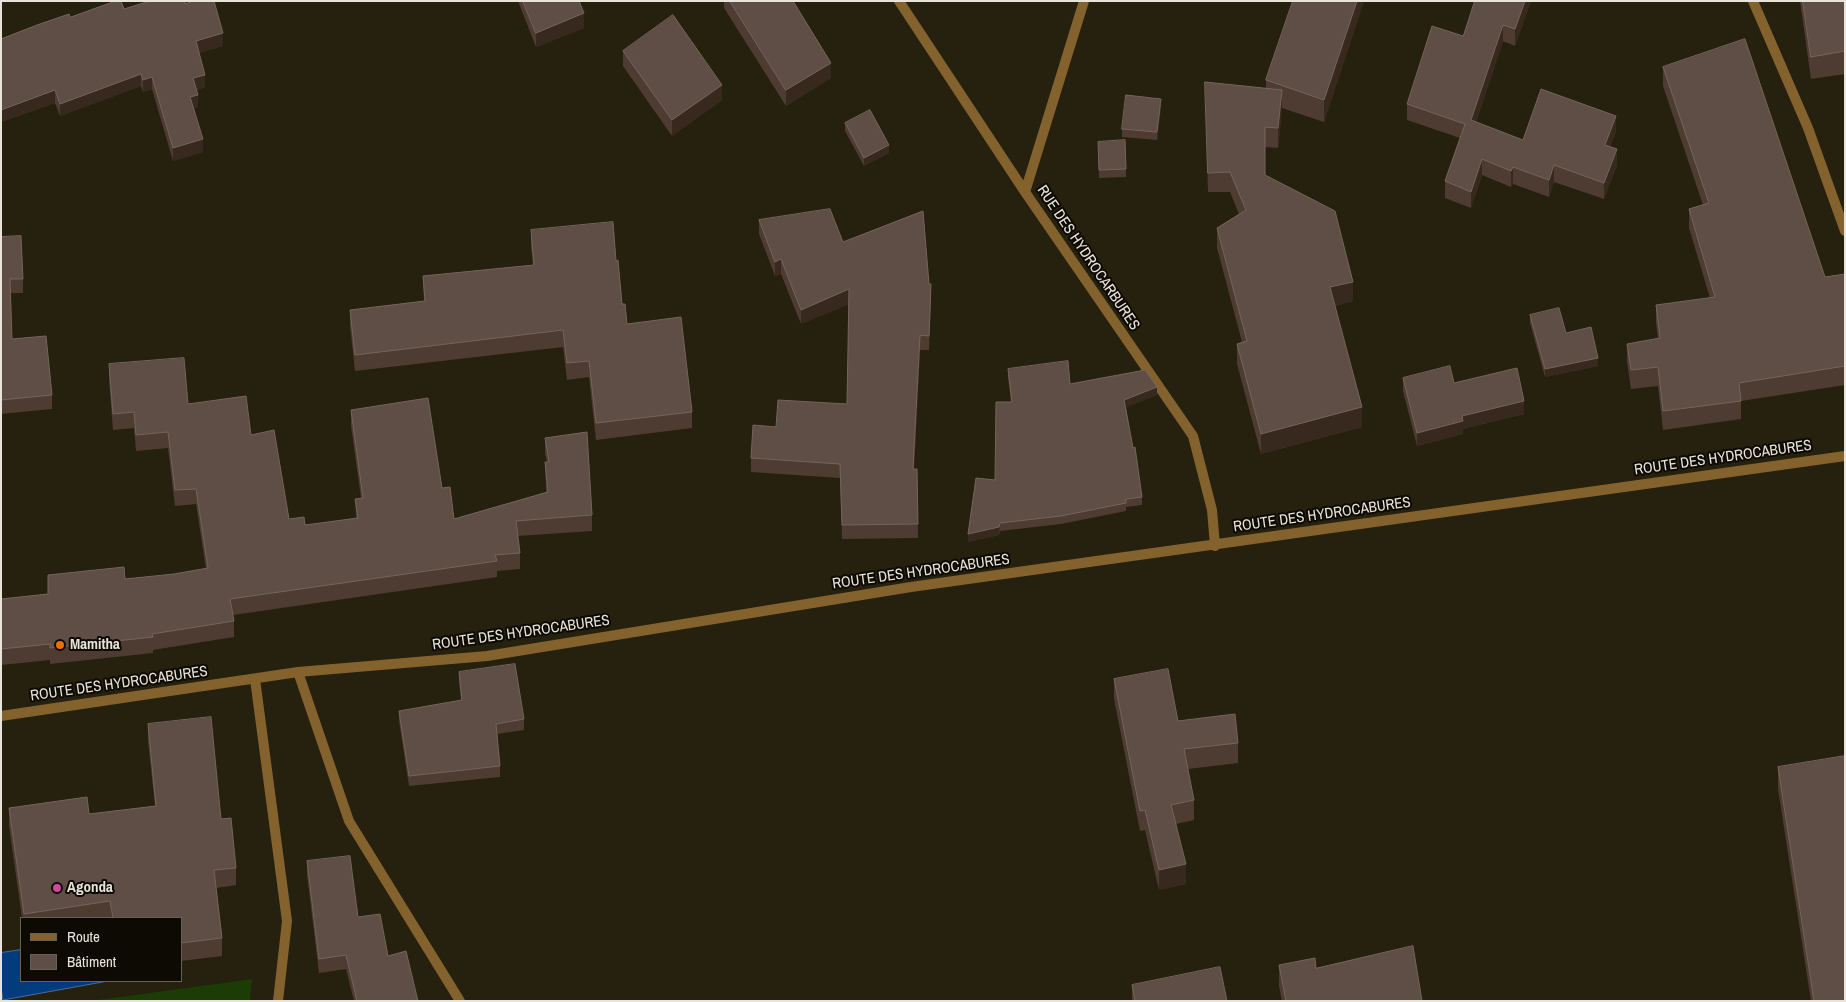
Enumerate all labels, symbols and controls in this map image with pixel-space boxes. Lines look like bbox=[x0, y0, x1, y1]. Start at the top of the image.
street label: RUE DES HYDROCARBURES bbox=[1033, 182, 1143, 334]
street label: ROUTE DES HYDROCABURES bbox=[1633, 437, 1813, 479]
street label: ROUTE DES HYDROCABURES bbox=[1232, 494, 1412, 536]
street label: ROUTE DES HYDROCABURES bbox=[831, 551, 1011, 593]
street label: ROUTE DES HYDROCABURES bbox=[431, 612, 611, 654]
place label: Mamitha bbox=[70, 636, 120, 654]
marker: Mamitha bbox=[54, 639, 66, 651]
street label: ROUTE DES HYDROCABURES bbox=[29, 663, 209, 705]
place label: Agonda bbox=[67, 879, 113, 897]
marker: Agonda bbox=[51, 882, 63, 894]
legend bbox=[20, 917, 182, 982]
text: Route bbox=[67, 926, 100, 947]
text: Bâtiment bbox=[67, 951, 116, 972]

